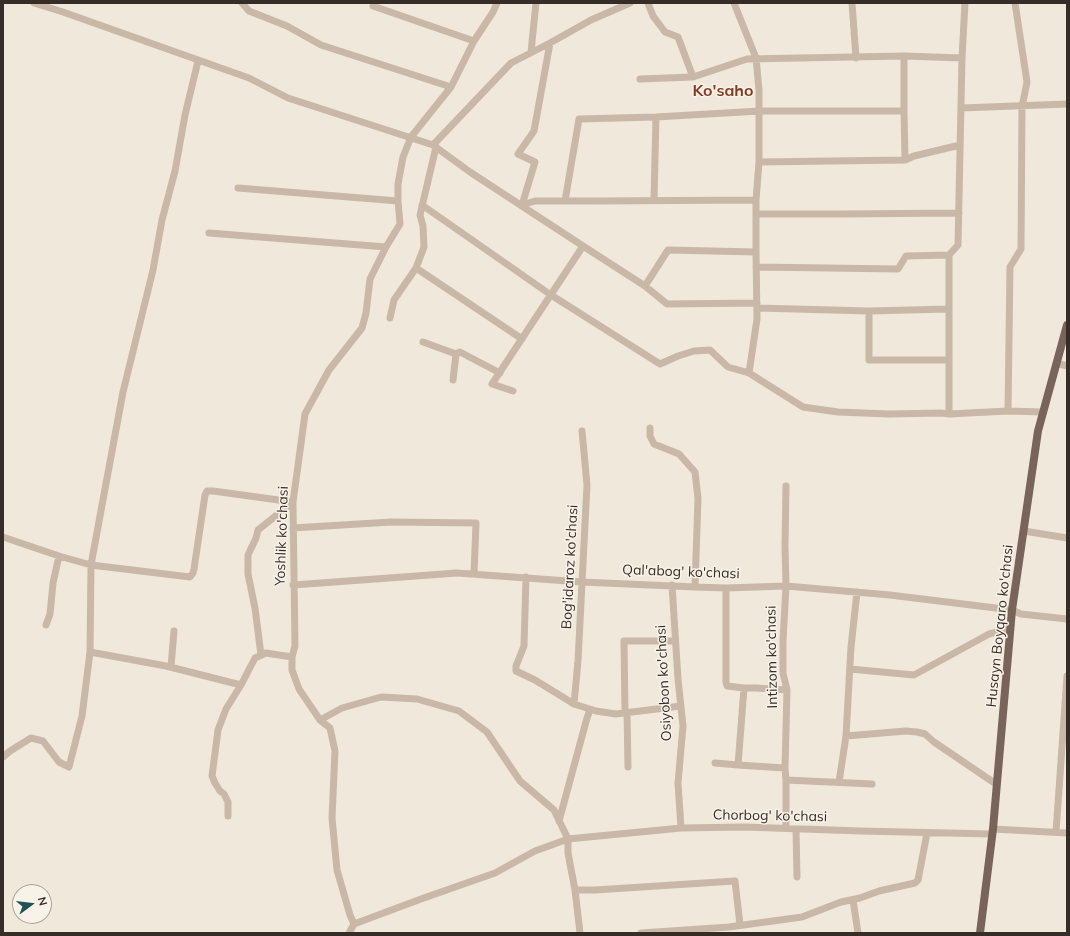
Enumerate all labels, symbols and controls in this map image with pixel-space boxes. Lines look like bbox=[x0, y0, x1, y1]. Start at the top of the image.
district label: Ko'saho bbox=[693, 81, 753, 101]
street label: Yoshlik ko'chasi bbox=[272, 486, 292, 586]
street label: Bog'idaroz ko'chasi bbox=[558, 504, 582, 630]
street label: Husayn Boyqaro ko'chasi bbox=[983, 544, 1017, 708]
street label: Qal'abog' ko'chasi bbox=[622, 562, 740, 582]
street label: Intizom ko'chasi bbox=[763, 605, 781, 709]
street label: Osiyobon ko'chasi bbox=[653, 624, 675, 742]
street label: Сhorbog' ko'chasi bbox=[713, 807, 827, 825]
north arrow bbox=[12, 884, 52, 924]
text: N bbox=[35, 895, 50, 907]

